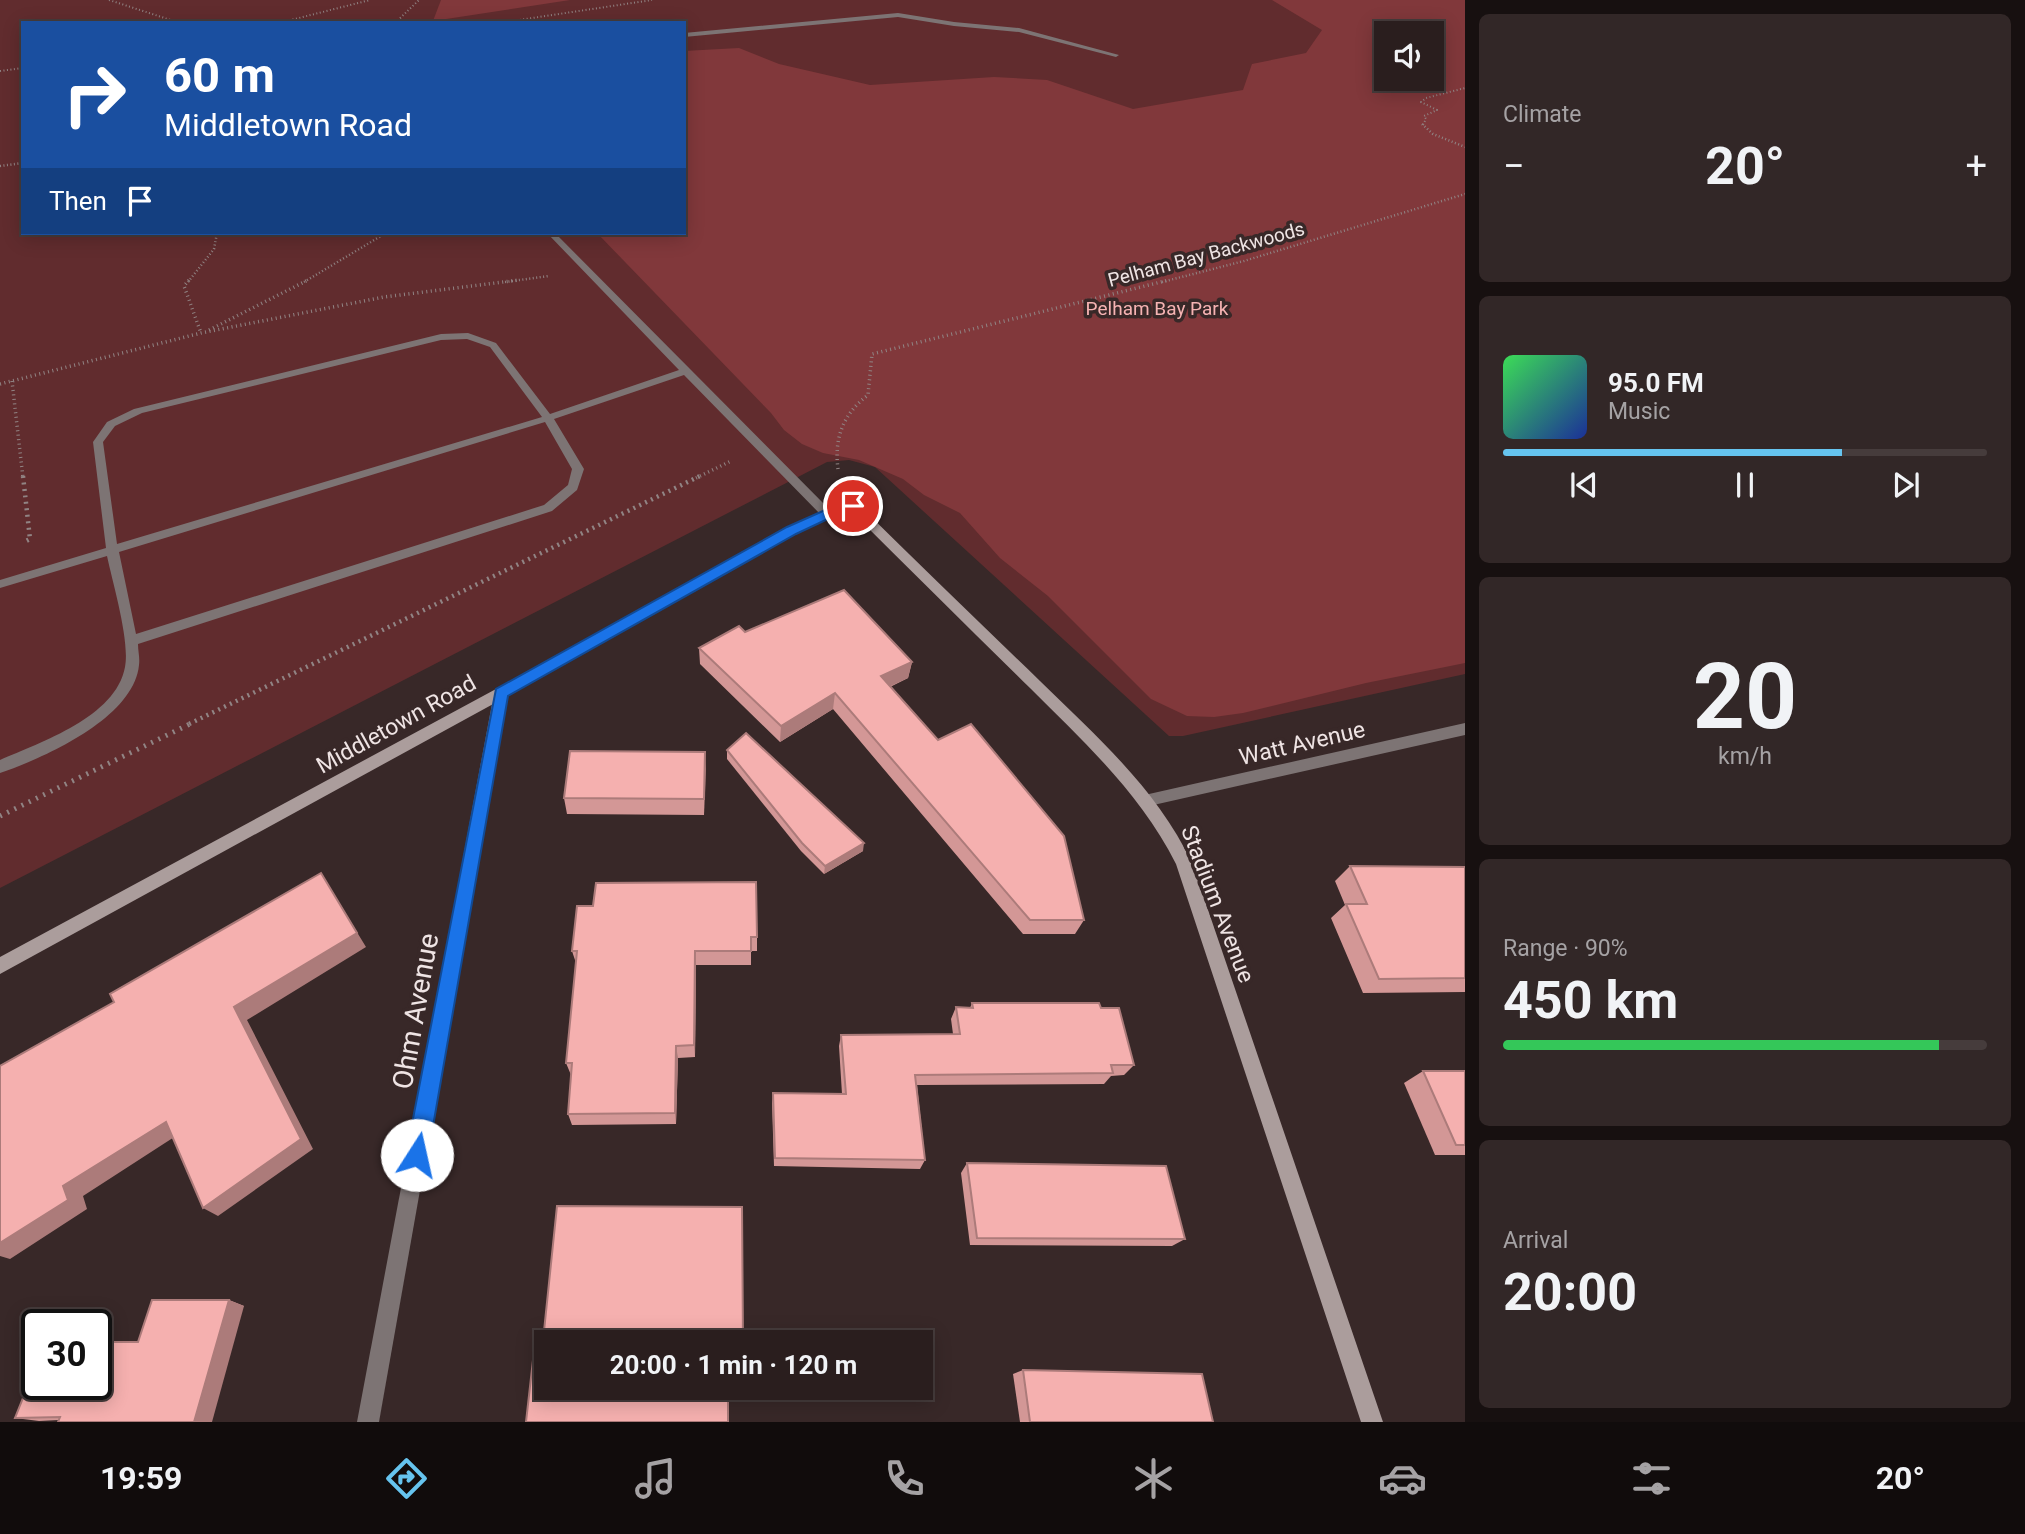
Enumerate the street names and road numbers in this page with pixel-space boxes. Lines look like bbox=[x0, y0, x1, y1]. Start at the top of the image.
street label: Pelham Bay Backwoods bbox=[1105, 217, 1307, 292]
street label: Middletown Road bbox=[312, 669, 481, 779]
street label: Watt Avenue bbox=[1236, 716, 1368, 771]
street label: Stadium Avenue bbox=[1175, 822, 1260, 987]
street label: Ohm Avenue bbox=[386, 931, 445, 1092]

